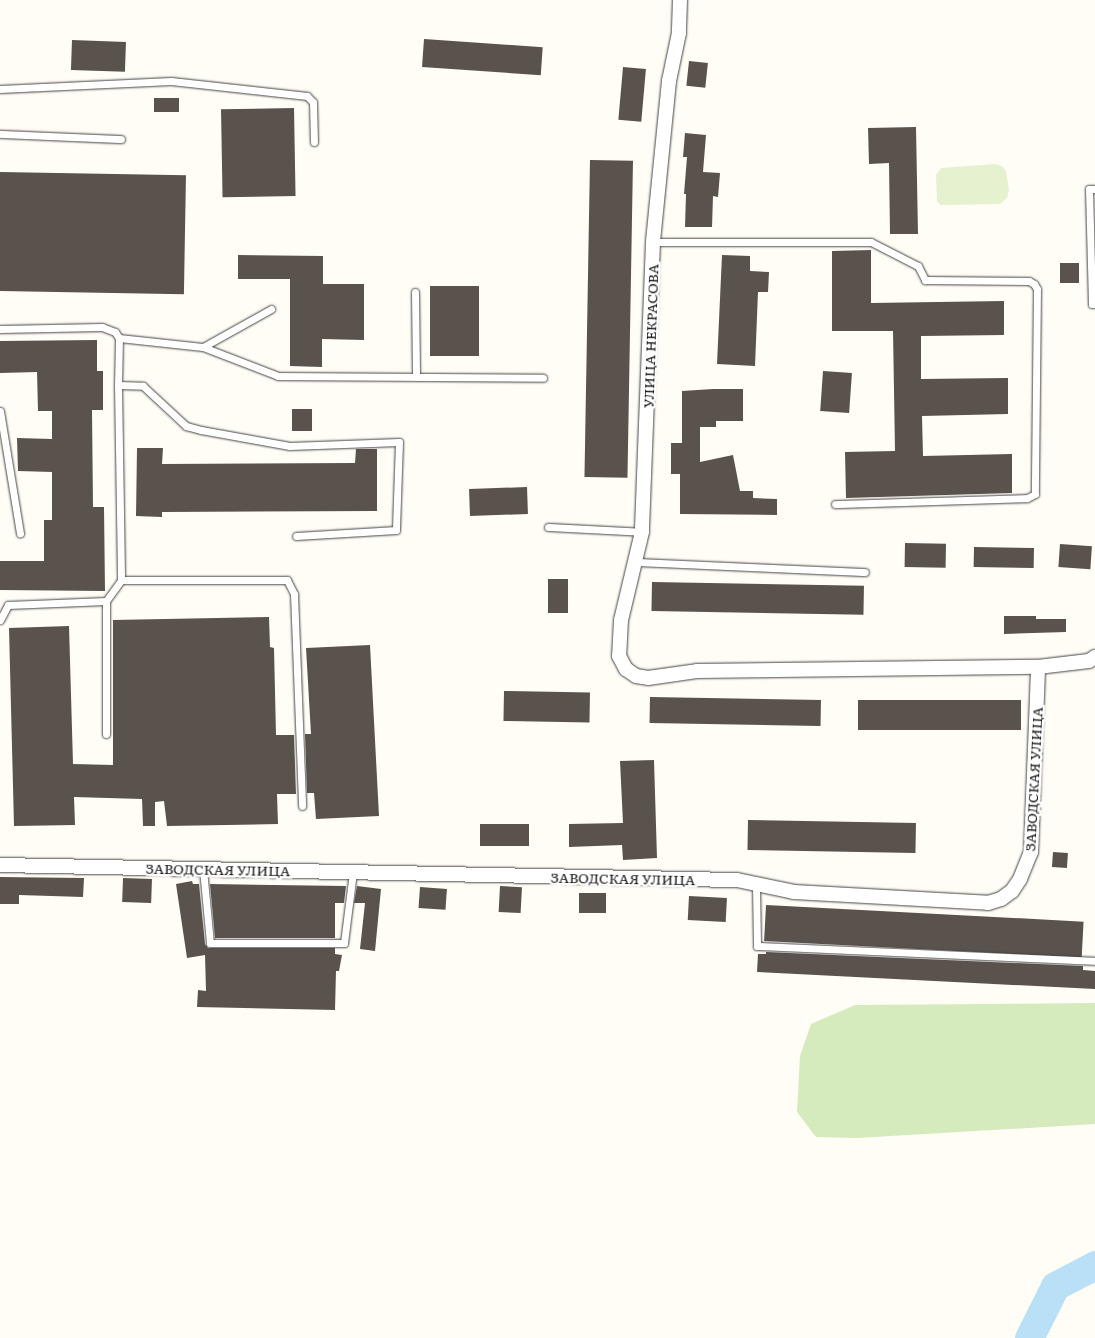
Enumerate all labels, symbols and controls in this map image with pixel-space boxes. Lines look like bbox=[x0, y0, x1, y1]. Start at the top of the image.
street label: УЛИЦА НЕКРАСОВА bbox=[639, 264, 661, 408]
street label: ЗАВОДСКАЯ УЛИЦА bbox=[1021, 706, 1045, 852]
street label: ЗАВОДСКАЯ УЛИЦА bbox=[146, 859, 290, 879]
street label: ЗАВОДСКАЯ УЛИЦА bbox=[551, 868, 695, 888]

